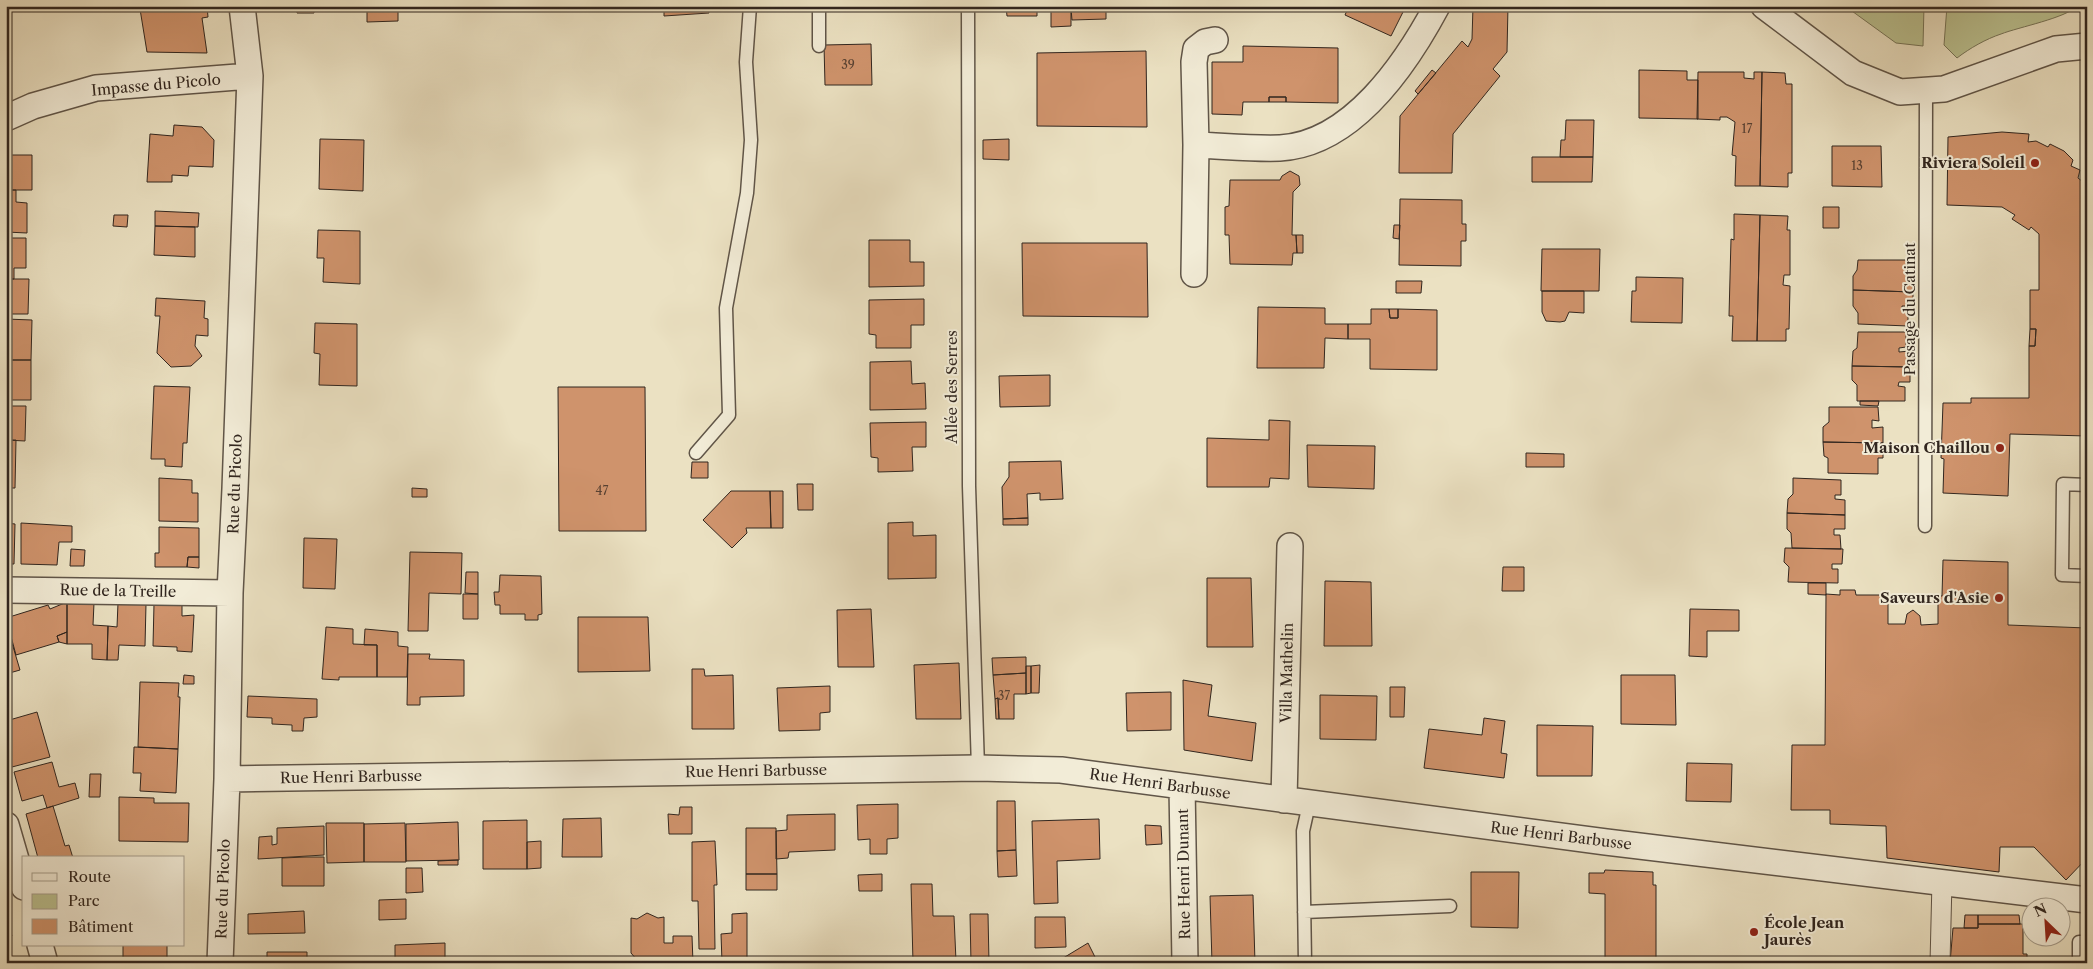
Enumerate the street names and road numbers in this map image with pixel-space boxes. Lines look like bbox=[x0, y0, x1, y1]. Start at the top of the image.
street label: Impasse du Picolo bbox=[90, 69, 221, 100]
street label: Passage du Catinat bbox=[1900, 242, 1919, 376]
street label: Allée des Serres bbox=[942, 330, 961, 445]
street label: Rue du Picolo bbox=[223, 434, 246, 534]
street label: Rue de la Treille bbox=[60, 580, 176, 601]
street label: Villa Mathelin bbox=[1276, 622, 1297, 724]
street label: Rue Henri Barbusse bbox=[685, 760, 827, 781]
street label: Rue Henri Barbusse bbox=[1088, 764, 1232, 803]
street label: Rue Henri Barbusse bbox=[280, 766, 422, 787]
street label: Rue Henri Dunant bbox=[1173, 808, 1194, 940]
street label: Rue Henri Barbusse bbox=[1489, 817, 1633, 854]
street label: Rue du Picolo bbox=[211, 839, 234, 939]

